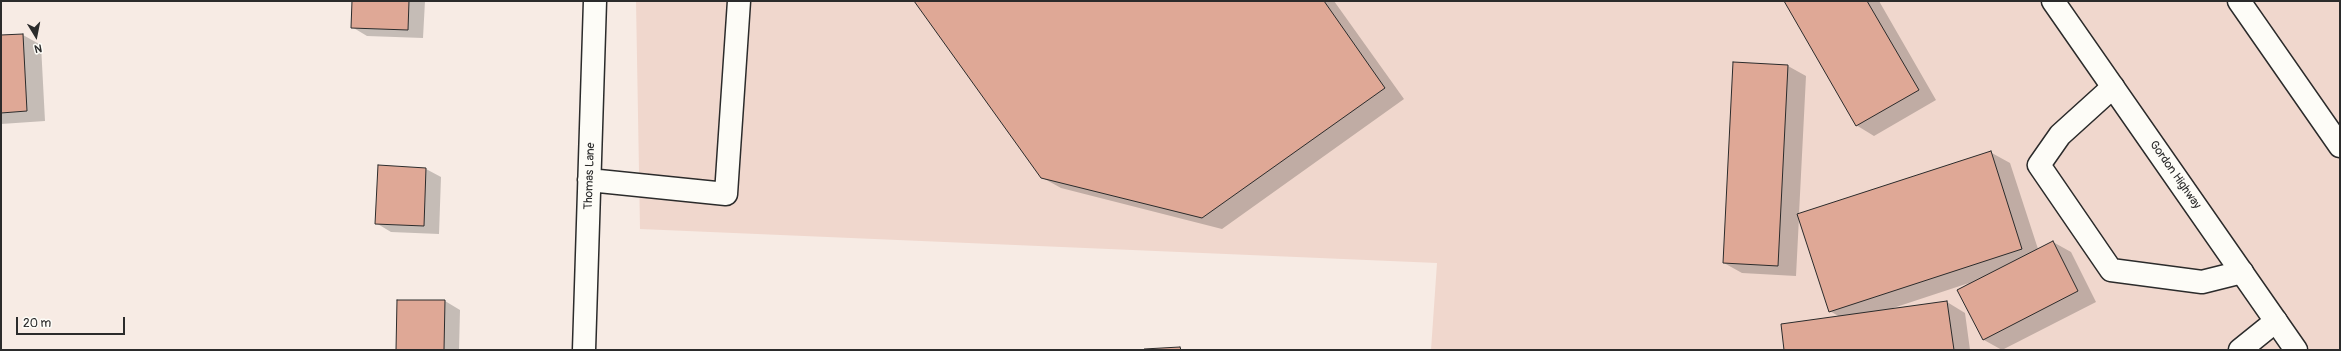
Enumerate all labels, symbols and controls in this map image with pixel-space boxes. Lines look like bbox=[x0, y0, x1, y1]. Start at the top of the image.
north arrow bbox=[16, 16, 56, 56]
text: N bbox=[33, 41, 43, 55]
street label: Gordon Highway bbox=[2146, 138, 2204, 212]
street label: Thomas Lane bbox=[582, 142, 598, 210]
scale bar bbox=[18, 309, 127, 335]
text: 20 m bbox=[23, 316, 51, 331]

